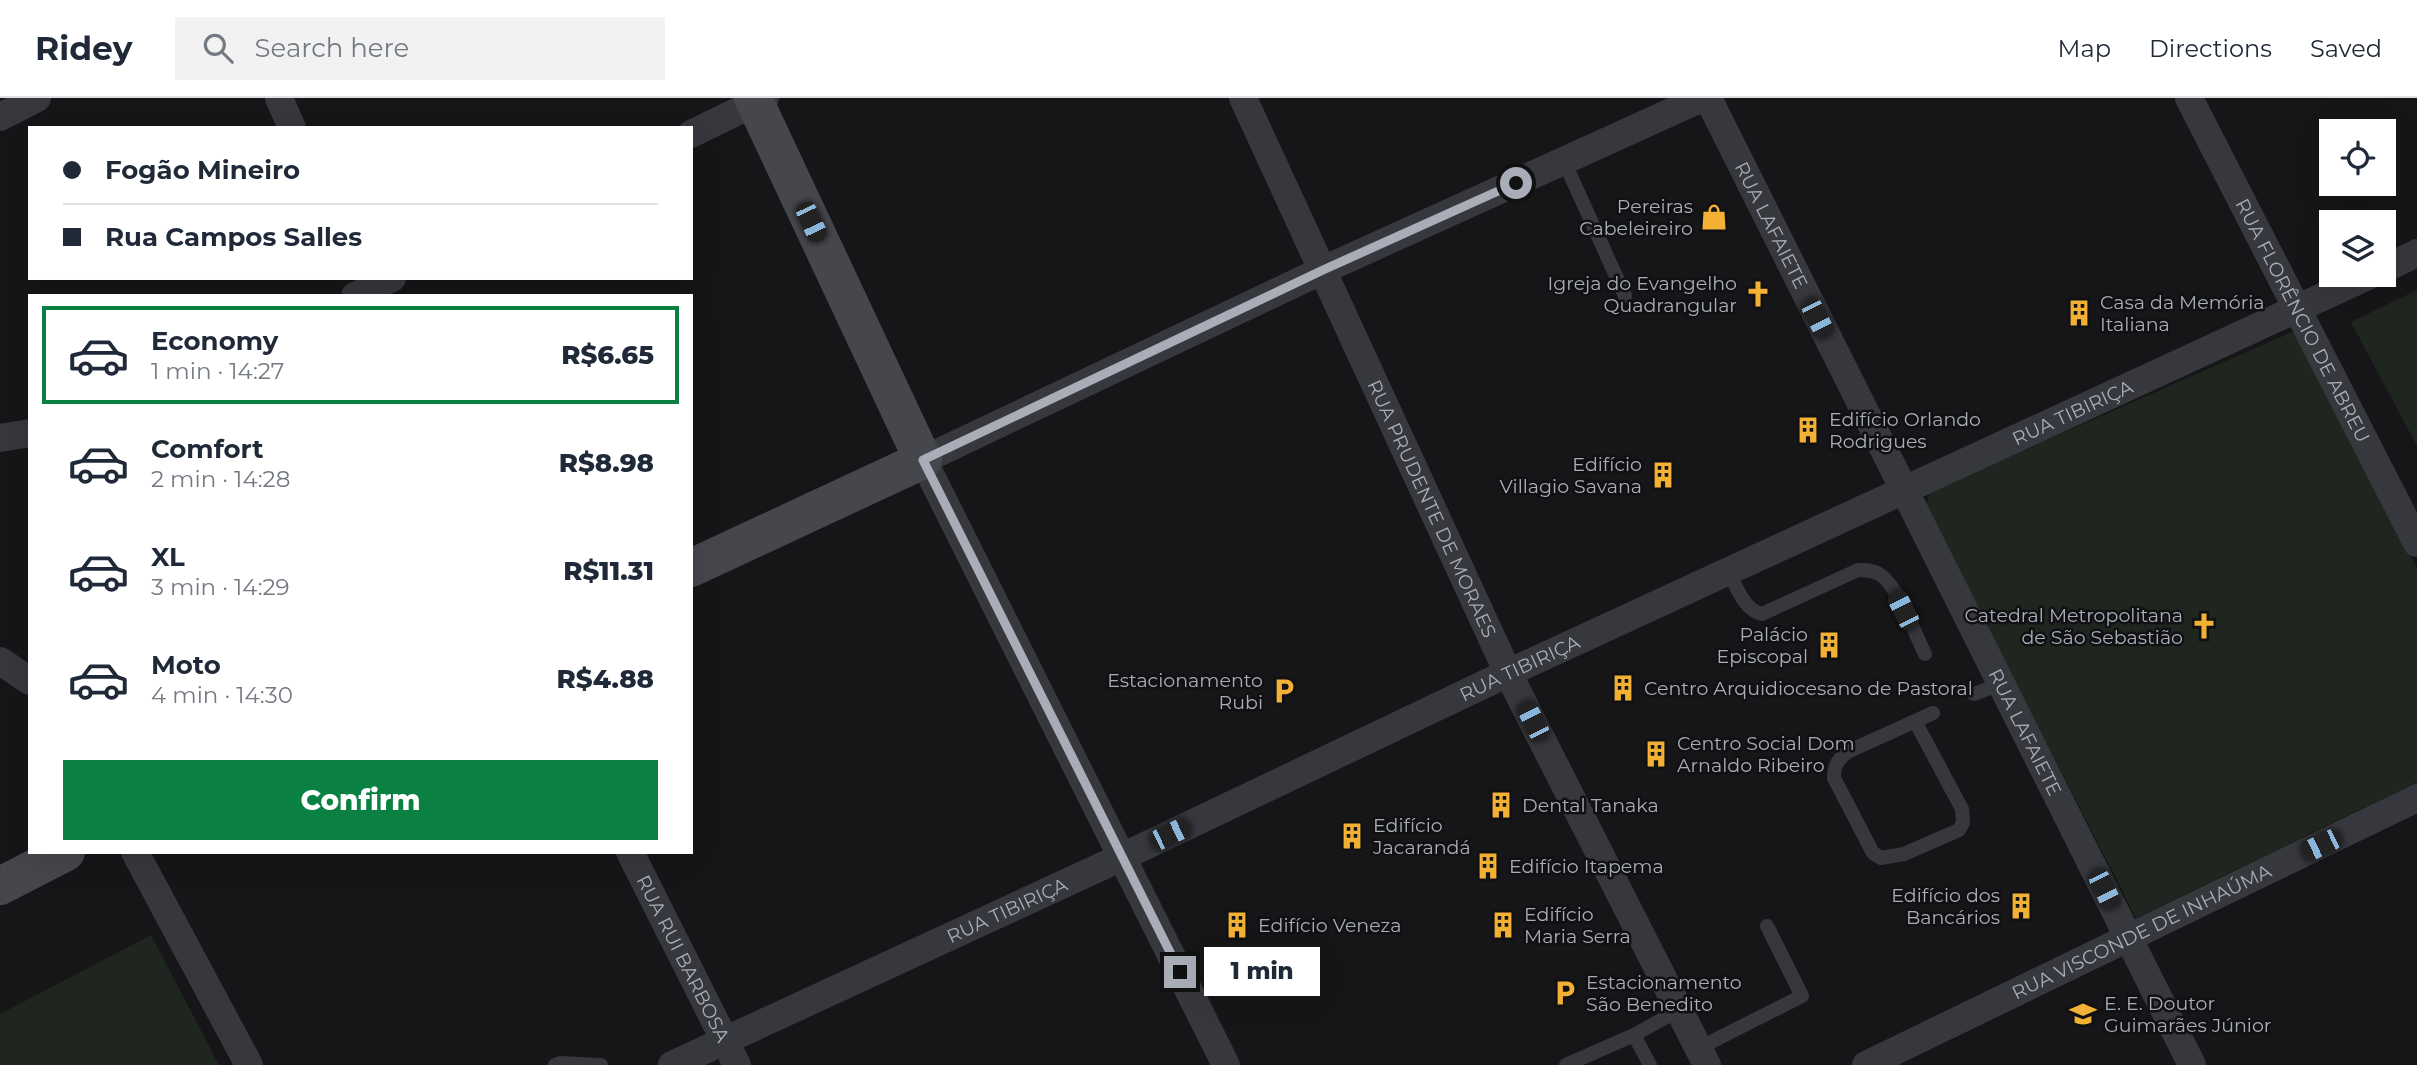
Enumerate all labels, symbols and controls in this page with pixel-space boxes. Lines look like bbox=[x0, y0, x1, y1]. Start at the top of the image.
search box bbox=[175, 17, 665, 80]
text: Ridey bbox=[35, 28, 133, 68]
icon: search bbox=[199, 29, 237, 67]
text: Search here bbox=[255, 32, 409, 64]
text: Map bbox=[2058, 34, 2111, 63]
text: Directions bbox=[2149, 34, 2272, 63]
text: Saved bbox=[2310, 34, 2382, 63]
map controls bbox=[2319, 119, 2396, 287]
button: locate bbox=[2319, 119, 2396, 196]
text: Fogão Mineiro bbox=[105, 154, 300, 186]
street label: RUA LAFAIETE bbox=[1730, 158, 1813, 292]
route start bbox=[1500, 167, 1532, 199]
place label: Pereiras Cabeleireiro bbox=[1579, 195, 1693, 240]
street label: RUA FLORÊNCIO DE ABREU bbox=[2231, 195, 2375, 446]
car bbox=[793, 199, 830, 245]
shop icon: Pereiras Cabeleireiro bbox=[1699, 202, 1729, 232]
button: layers bbox=[2319, 210, 2396, 287]
text: Rua Campos Salles bbox=[105, 221, 362, 253]
place label: Igreja do Evangelho Quadrangular bbox=[1548, 272, 1737, 317]
church icon: Igreja do Evangelho Quadrangular bbox=[1743, 279, 1773, 309]
place label: Casa da Memória Italiana bbox=[2100, 291, 2265, 336]
car bbox=[1799, 295, 1836, 341]
building icon: Casa da Memória Italiana bbox=[2064, 298, 2094, 328]
icon: car bbox=[67, 324, 130, 387]
text: Economy bbox=[151, 325, 278, 357]
text: R$6.65 bbox=[561, 339, 654, 371]
text: 1 min · 14:27 bbox=[151, 357, 284, 385]
street label: RUA TIBIRIÇA bbox=[2008, 375, 2137, 450]
street label: RUA PRUDENTE DE MORAES bbox=[1363, 376, 1501, 641]
place label: Edifício Orlando Rodrigues bbox=[1829, 408, 1981, 453]
building icon: Edifício Orlando Rodrigues bbox=[1793, 415, 1823, 445]
icon: car bbox=[67, 432, 130, 495]
text: Comfort bbox=[151, 433, 263, 465]
text: R$8.98 bbox=[559, 447, 654, 479]
place label: Edifício Villagio Savana bbox=[1500, 453, 1642, 498]
building icon: Edifício Villagio Savana bbox=[1648, 460, 1678, 490]
text: 2 min · 14:28 bbox=[151, 465, 290, 493]
icon: car bbox=[67, 540, 130, 603]
text: XL bbox=[151, 541, 185, 573]
text: R$11.31 bbox=[563, 555, 654, 587]
text: 3 min · 14:29 bbox=[151, 573, 290, 601]
car bbox=[1885, 587, 1922, 633]
place label: Catedral Metropolitana de São Sebastião bbox=[1965, 604, 2183, 649]
church icon: Catedral Metropolitana de São Sebastião bbox=[2189, 611, 2219, 641]
place label: Palácio Episcopal bbox=[1716, 623, 1808, 668]
street label: RUA TIBIRIÇA bbox=[1456, 630, 1584, 706]
building icon: Palácio Episcopal bbox=[1814, 630, 1844, 660]
icon: car bbox=[67, 648, 130, 711]
text: Moto bbox=[151, 649, 221, 681]
text: R$4.88 bbox=[557, 663, 654, 695]
street label: RUA LAFAIETE bbox=[1984, 665, 2067, 799]
place label: Estacionamento Rubi bbox=[1107, 669, 1263, 714]
building icon: Centro Arquidiocesano de Pastoral bbox=[1608, 673, 1638, 703]
parking icon: Estacionamento Rubi bbox=[1269, 676, 1299, 706]
place label: Centro Arquidiocesano de Pastoral bbox=[1644, 677, 1973, 700]
text: 4 min · 14:30 bbox=[151, 681, 293, 709]
car bbox=[1515, 698, 1552, 744]
place label: Centro Social Dom Arnaldo Ribeiro bbox=[1677, 732, 1855, 777]
building icon: Centro Social Dom Arnaldo Ribeiro bbox=[1641, 739, 1671, 769]
button: Confirm bbox=[63, 760, 658, 840]
building icon: Dental Tanaka bbox=[1486, 790, 1516, 820]
place label: Dental Tanaka bbox=[1522, 794, 1659, 817]
place label: Edifício Jacarandá bbox=[1372, 814, 1471, 859]
car bbox=[1147, 815, 1194, 853]
building icon: Edifício Jacarandá bbox=[1337, 821, 1367, 851]
car bbox=[2298, 826, 2345, 864]
building icon: Edifício Itapema bbox=[1473, 851, 1503, 881]
place label: Edifício Itapema bbox=[1509, 855, 1664, 878]
street label: RUA VISCONDE DE INHAÚMA bbox=[2008, 859, 2275, 1004]
car bbox=[2086, 866, 2123, 912]
street label: RUA RUI BARBOSA bbox=[632, 871, 735, 1046]
street label: RUA TIBIRIÇA bbox=[943, 872, 1071, 948]
place label: Edifício dos Bancários bbox=[1891, 884, 2000, 929]
building icon: Edifício dos Bancários bbox=[2006, 891, 2036, 921]
place label: Edifício Maria Serra bbox=[1524, 903, 1631, 948]
building icon: Edifício Veneza bbox=[1222, 910, 1252, 940]
building icon: Edifício Maria Serra bbox=[1488, 910, 1518, 940]
place label: Edifício Veneza bbox=[1258, 914, 1402, 937]
callout: 1 min bbox=[1204, 948, 1320, 996]
route end bbox=[1164, 956, 1196, 988]
text: 1 min bbox=[1230, 957, 1294, 985]
place label: Estacionamento São Benedito bbox=[1586, 971, 1742, 1016]
parking icon: Estacionamento São Benedito bbox=[1550, 978, 1580, 1008]
place label: E. E. Doutor Guimarães Júnior bbox=[2104, 992, 2272, 1037]
school or university icon: E. E. Doutor Guimarães Júnior bbox=[2068, 999, 2098, 1029]

